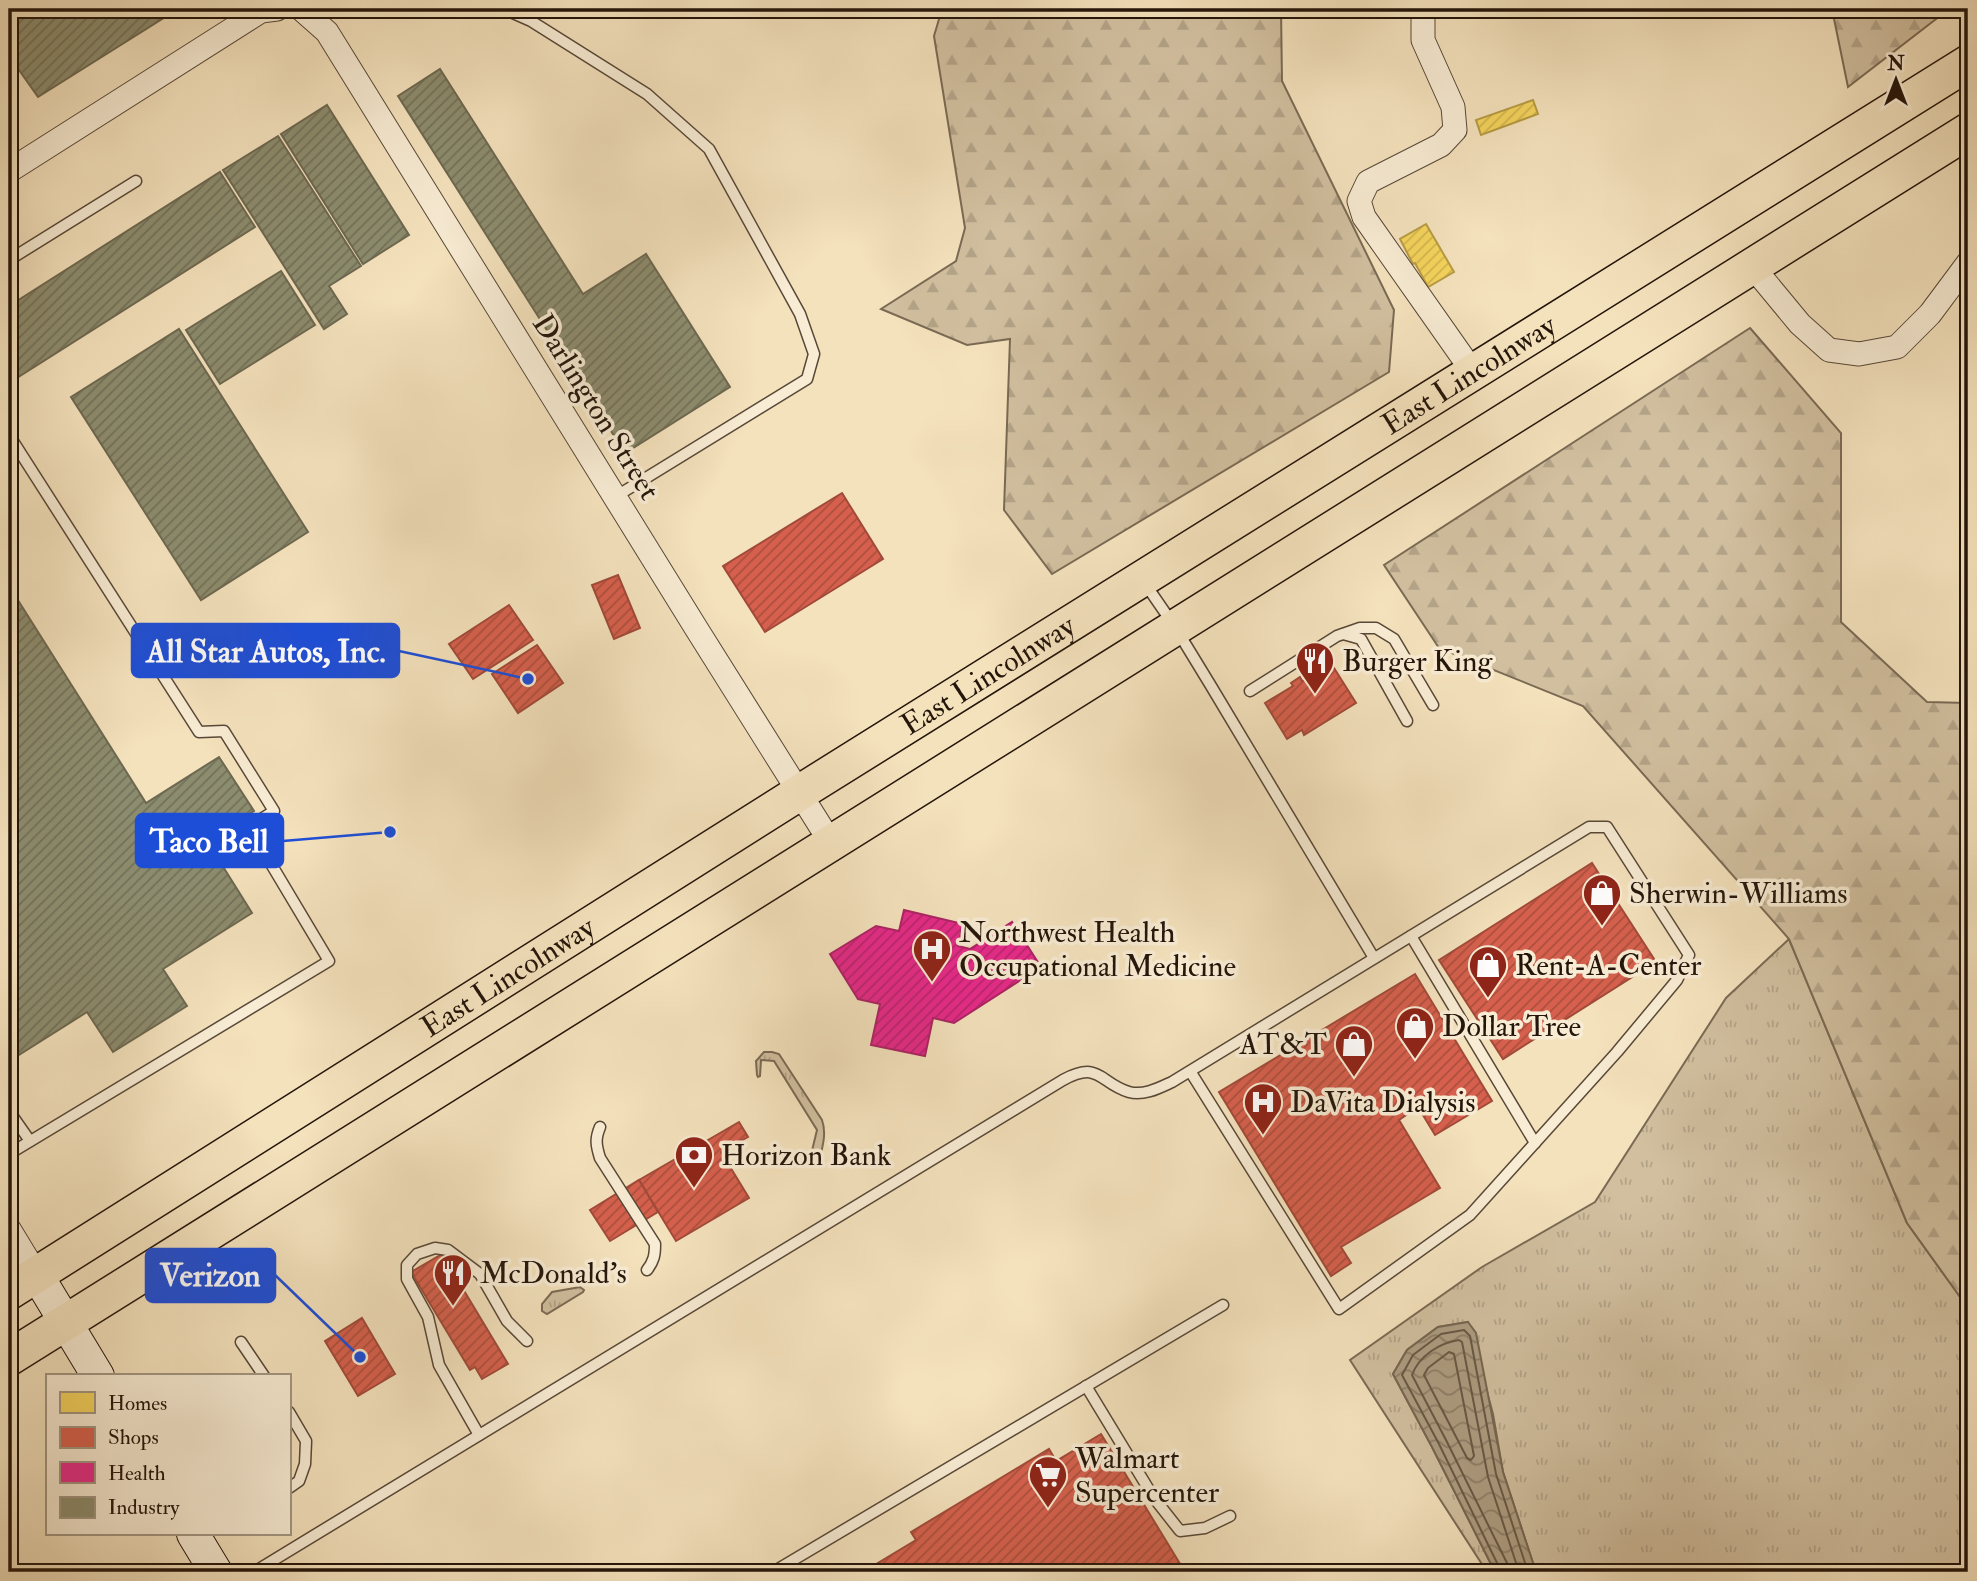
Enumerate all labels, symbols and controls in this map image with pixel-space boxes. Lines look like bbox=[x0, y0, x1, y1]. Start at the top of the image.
north arrow bbox=[1862, 46, 1932, 116]
text: N bbox=[1886, 52, 1905, 76]
street label: East Lincolnway bbox=[1375, 306, 1563, 443]
street label: Darlington Street bbox=[524, 307, 668, 507]
street label: East Lincolnway bbox=[894, 606, 1082, 743]
callout: All Star Autos, Inc. bbox=[132, 624, 399, 677]
text: All Star Autos, Inc. bbox=[144, 632, 386, 672]
restaurant icon: Burger King bbox=[1294, 640, 1336, 695]
place label: Burger King bbox=[1342, 643, 1493, 680]
callout: Taco Bell bbox=[136, 814, 283, 867]
text: Taco Bell bbox=[148, 822, 269, 862]
shop icon: Sherwin-Williams bbox=[1581, 872, 1623, 927]
place label: Sherwin-Williams bbox=[1629, 875, 1848, 912]
street label: East Lincolnway bbox=[414, 908, 602, 1045]
place label: Northwest Health Occupational Medicine bbox=[959, 914, 1236, 985]
hospital icon: Northwest Health Occupational Medicine bbox=[911, 928, 953, 983]
shop icon: Rent-A-Center bbox=[1467, 944, 1509, 999]
place label: Rent-A-Center bbox=[1515, 947, 1702, 984]
shop icon: Dollar Tree bbox=[1394, 1005, 1436, 1060]
place label: Dollar Tree bbox=[1442, 1008, 1581, 1045]
shop icon: AT&T bbox=[1333, 1023, 1375, 1078]
place label: AT&T bbox=[1238, 1026, 1327, 1063]
hospital icon: DaVita Dialysis bbox=[1242, 1081, 1284, 1136]
place label: DaVita Dialysis bbox=[1290, 1084, 1476, 1121]
bank icon: Horizon Bank bbox=[673, 1134, 715, 1189]
place label: Horizon Bank bbox=[721, 1137, 891, 1174]
callout: Verizon bbox=[146, 1249, 275, 1302]
restaurant icon: McDonald's bbox=[432, 1252, 474, 1307]
place label: McDonald's bbox=[480, 1255, 627, 1292]
text: Verizon bbox=[158, 1256, 261, 1296]
legend bbox=[46, 1374, 290, 1536]
text: Homes bbox=[108, 1390, 167, 1417]
text: Shops bbox=[108, 1424, 159, 1451]
place label: Walmart Supercenter bbox=[1074, 1440, 1219, 1511]
supermarket icon: Walmart Supercenter bbox=[1027, 1454, 1069, 1509]
text: Health bbox=[108, 1460, 165, 1487]
text: Industry bbox=[108, 1494, 180, 1521]

